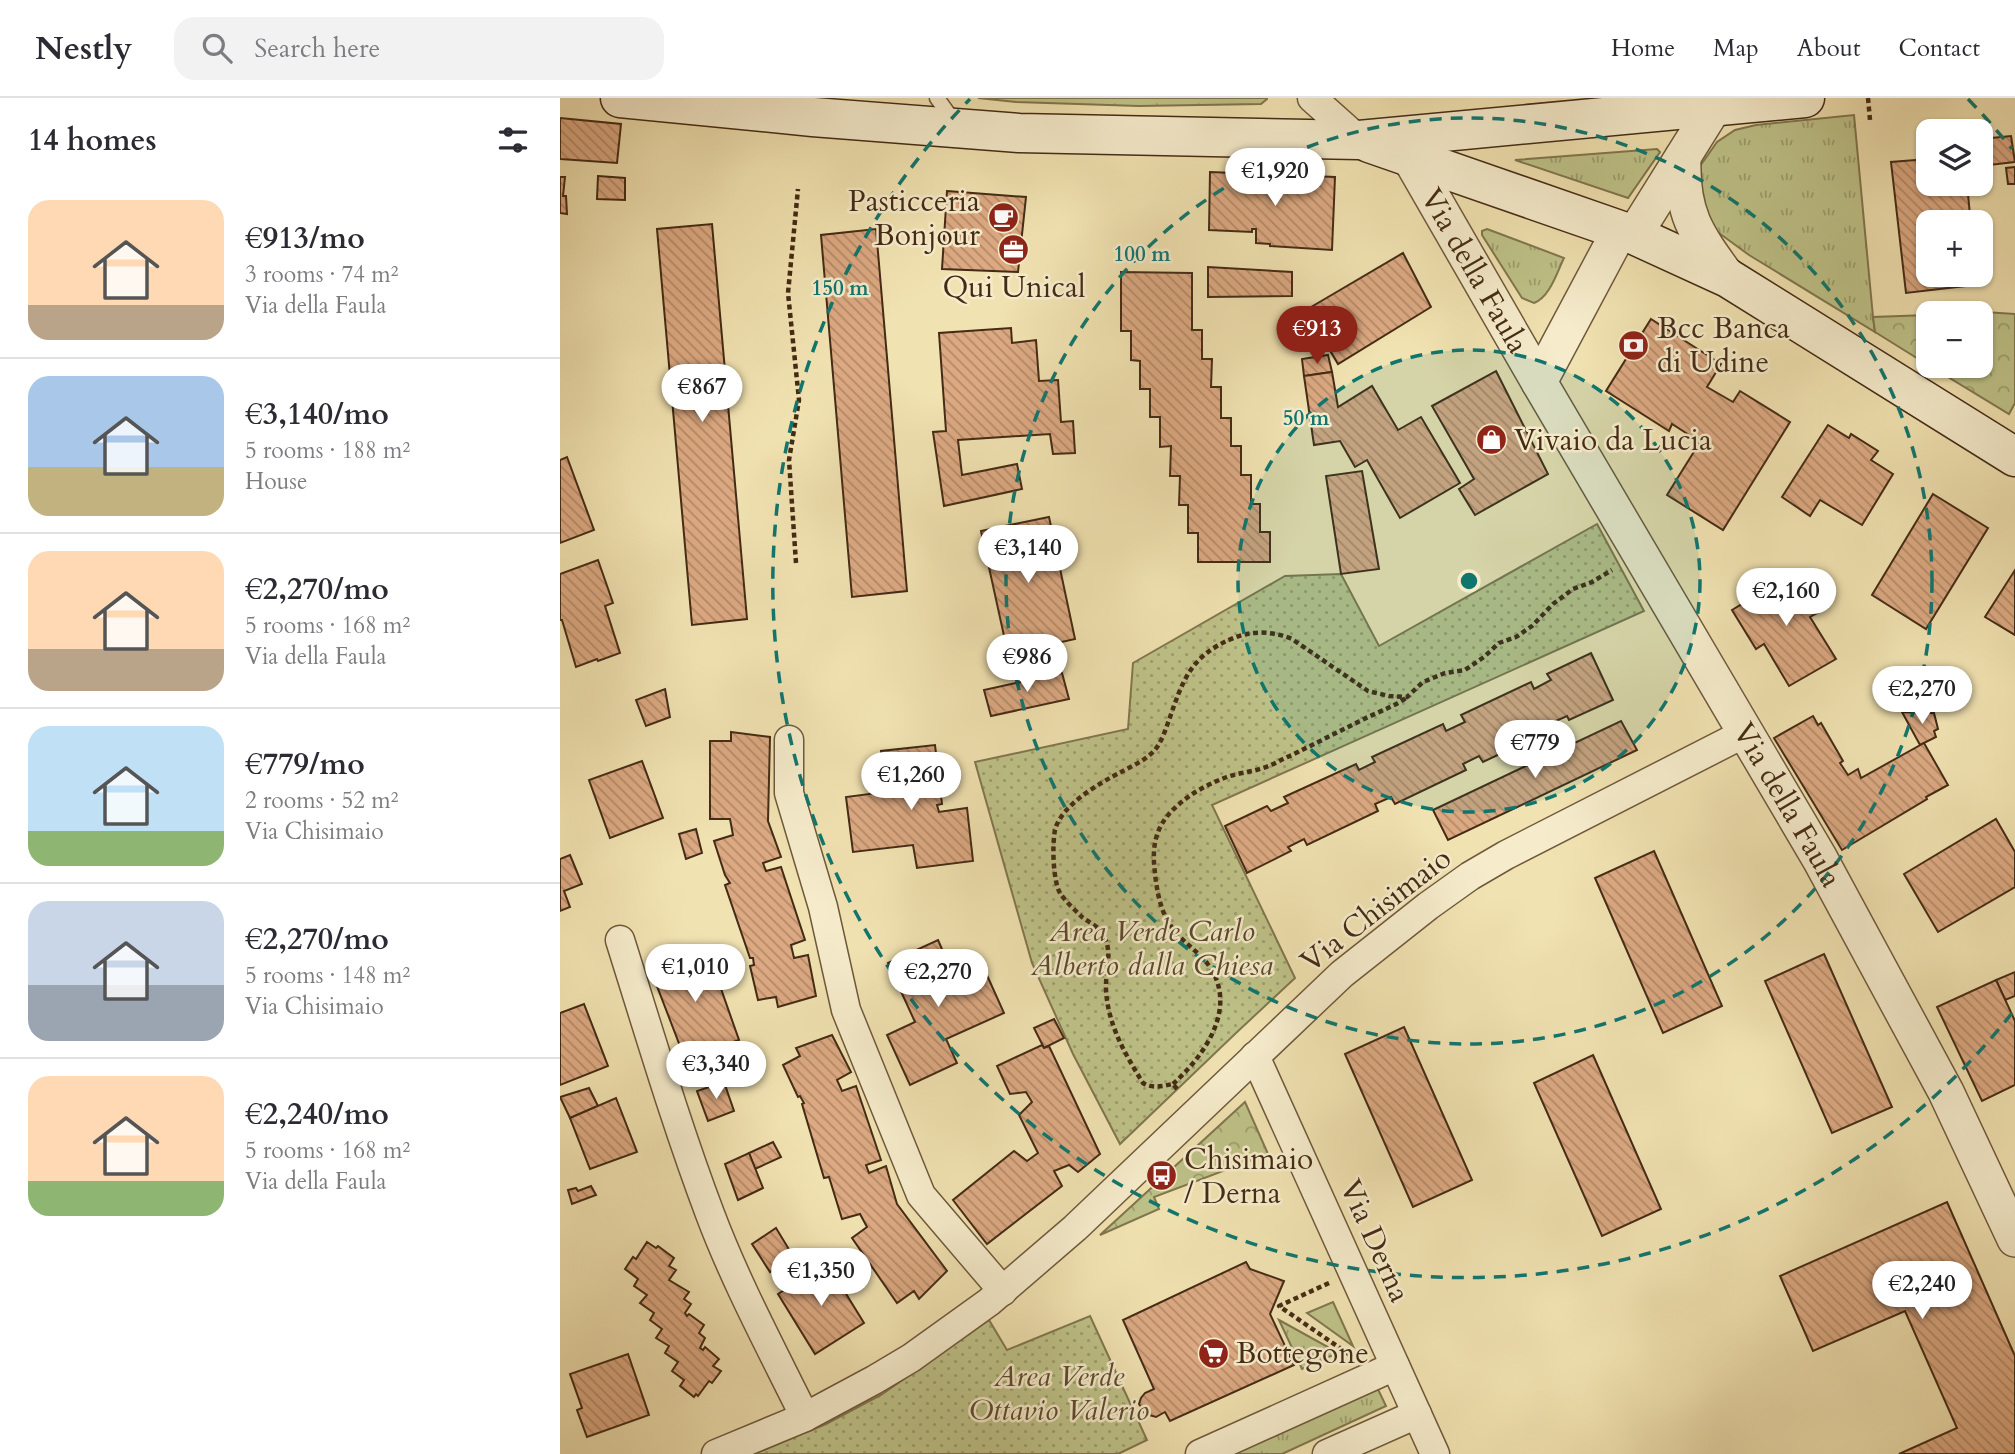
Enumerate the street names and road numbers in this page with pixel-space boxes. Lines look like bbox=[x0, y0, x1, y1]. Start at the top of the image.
street label: Via della Faula bbox=[1411, 180, 1539, 361]
street label: Via della Faula bbox=[1723, 715, 1852, 894]
street label: Via Chisimaio bbox=[1292, 838, 1460, 982]
street label: Via Derna bbox=[1330, 1173, 1420, 1309]

